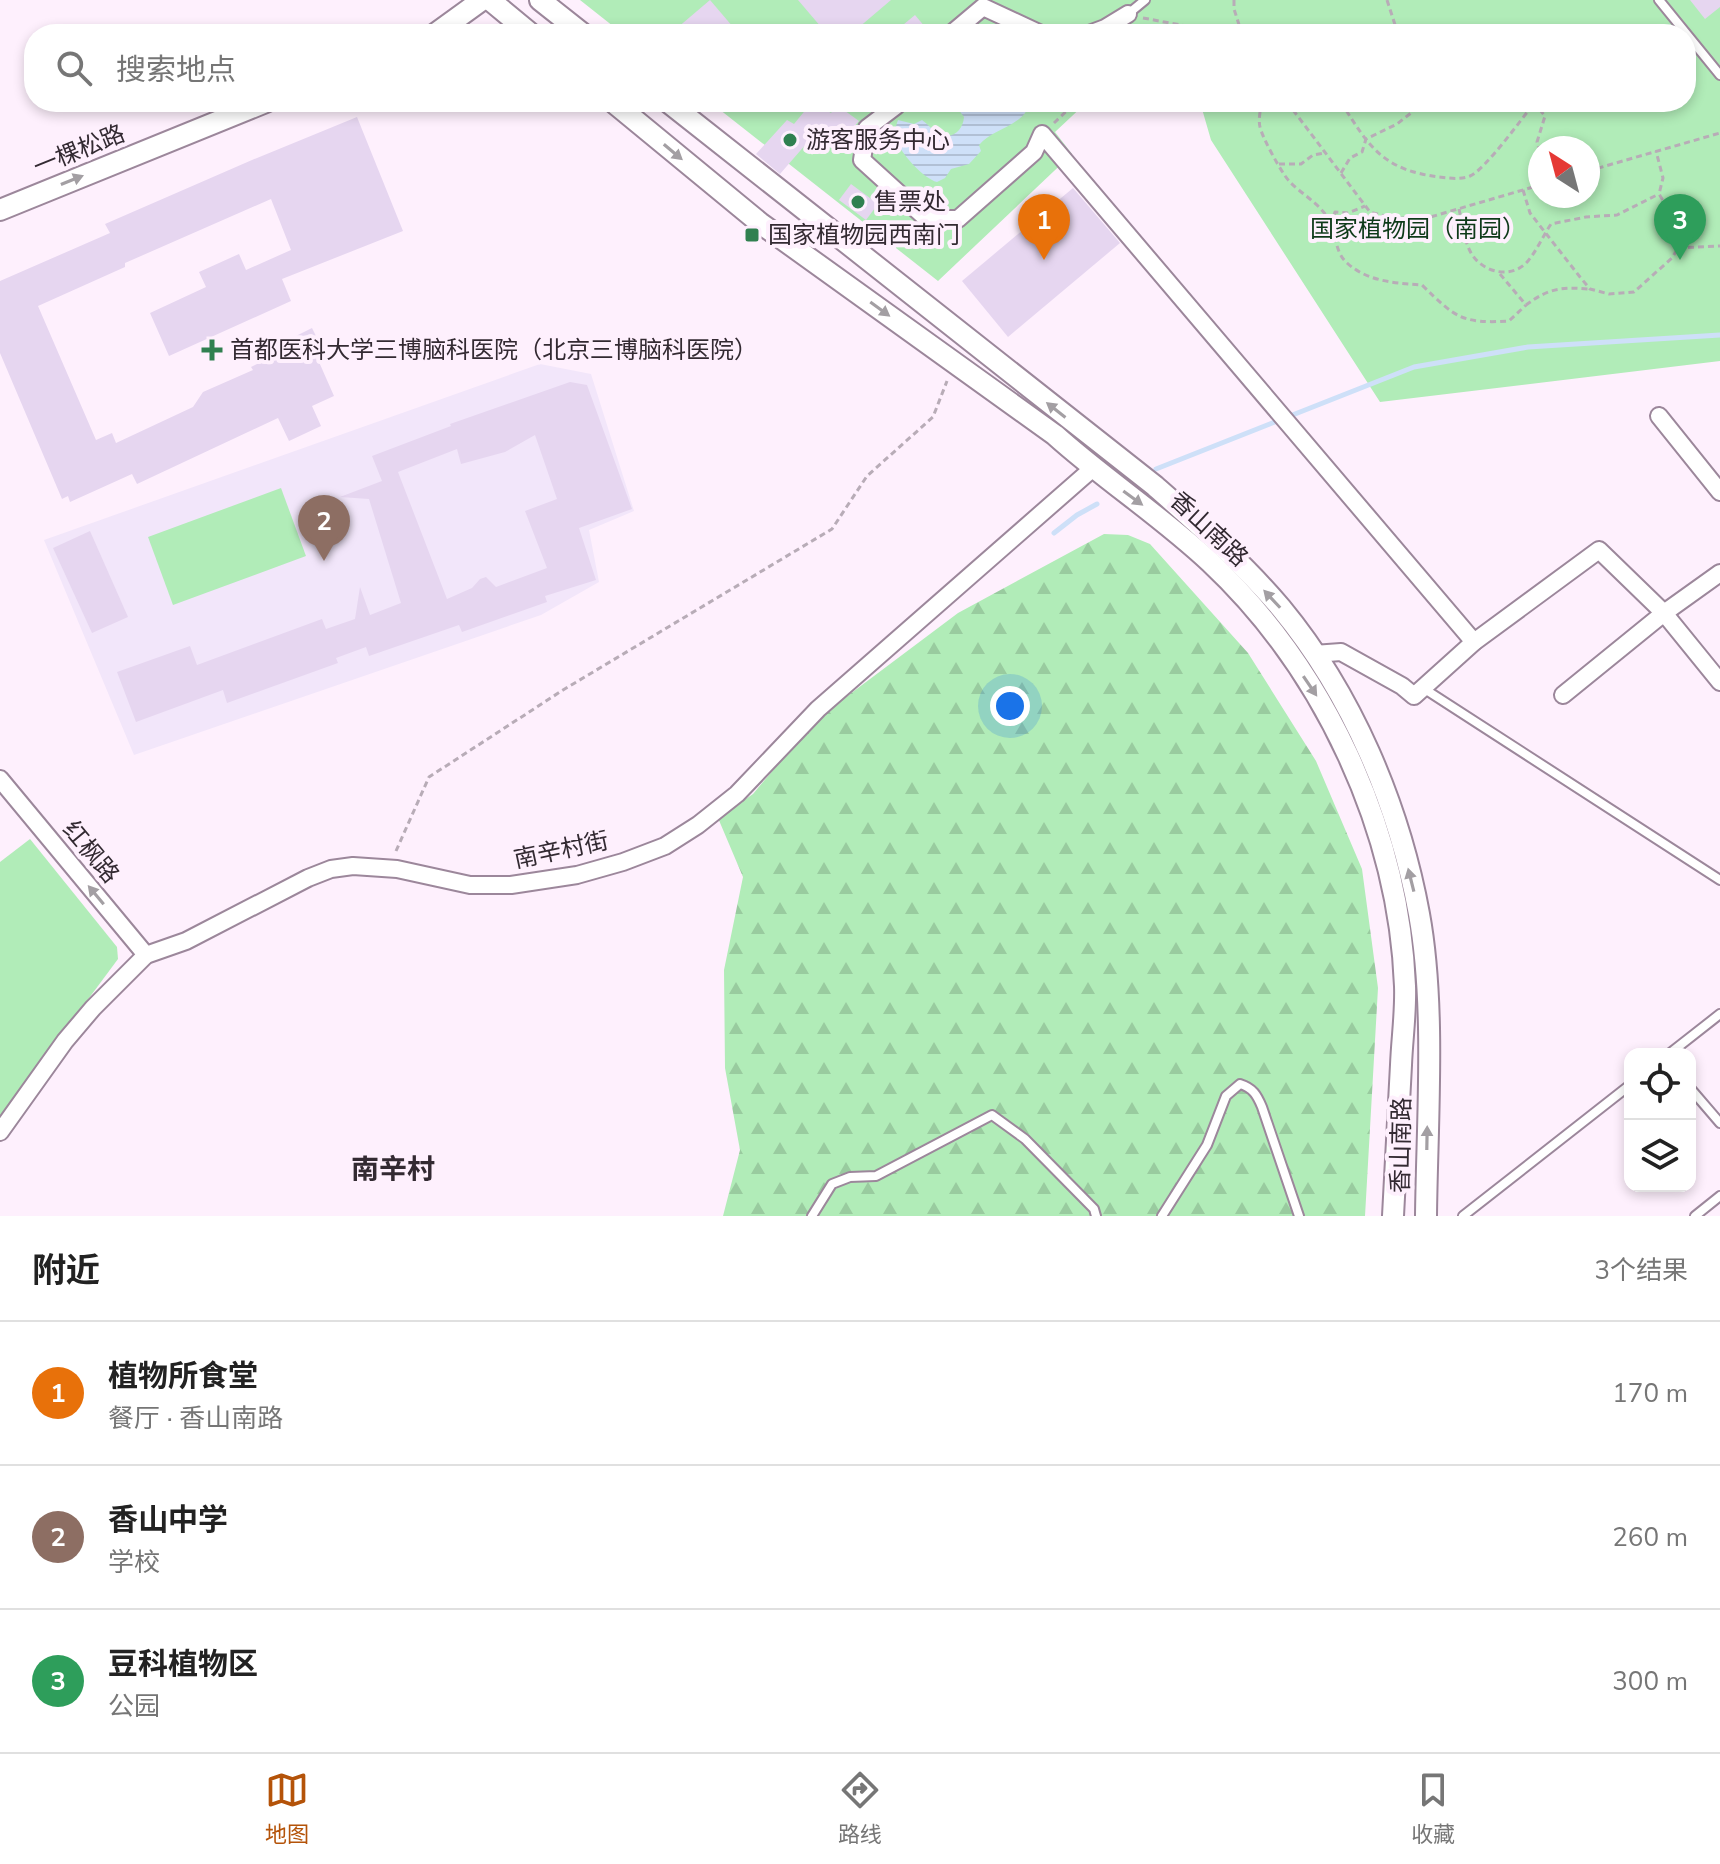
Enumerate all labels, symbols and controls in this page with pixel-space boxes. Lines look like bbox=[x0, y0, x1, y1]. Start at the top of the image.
search box bbox=[24, 24, 1696, 112]
icon: search bbox=[52, 46, 96, 90]
text: 搜索地点 bbox=[116, 50, 236, 91]
street label: 一棵松路 bbox=[29, 117, 129, 183]
place label: 游客服务中心 bbox=[806, 124, 950, 156]
marker: 游客服务中心 bbox=[781, 131, 799, 149]
north arrow bbox=[1528, 136, 1600, 208]
one-way arrow bbox=[663, 143, 683, 160]
one-way arrow bbox=[60, 174, 84, 187]
place label: 售票处 bbox=[874, 186, 946, 218]
marker: 售票处 bbox=[849, 193, 867, 211]
pin: 1 bbox=[1018, 194, 1070, 260]
pin: 3 bbox=[1654, 194, 1706, 260]
park label: 国家植物园（南园） bbox=[1310, 213, 1526, 245]
place label: 国家植物园西南门 bbox=[768, 219, 960, 251]
marker: 国家植物园西南门 bbox=[743, 226, 761, 244]
one-way arrow bbox=[869, 301, 891, 317]
place label: 首都医科大学三博脑科医院（北京三博脑科医院） bbox=[230, 334, 758, 366]
marker: 首都医科大学三博脑科医院（北京三博脑科医院） bbox=[201, 339, 223, 361]
one-way arrow bbox=[1046, 402, 1066, 418]
street label: 香山南路 bbox=[1163, 485, 1255, 573]
one-way arrow bbox=[1123, 490, 1144, 505]
pin: 2 bbox=[298, 495, 350, 561]
one-way arrow bbox=[1264, 590, 1282, 609]
one-way arrow bbox=[1303, 675, 1318, 696]
your location bbox=[990, 686, 1030, 726]
street label: 红枫路 bbox=[56, 814, 126, 890]
street label: 南辛村街 bbox=[511, 824, 611, 876]
one-way arrow bbox=[1404, 867, 1416, 892]
one-way arrow bbox=[88, 885, 105, 905]
map controls bbox=[1624, 1048, 1696, 1192]
button: locate bbox=[1624, 1048, 1696, 1120]
street label: 香山南路 bbox=[1384, 1097, 1418, 1193]
button: layers bbox=[1624, 1120, 1696, 1192]
one-way arrow bbox=[1421, 1125, 1433, 1150]
district label: 南辛村 bbox=[351, 1151, 435, 1189]
text: 附近 bbox=[32, 1248, 100, 1294]
text: 3个结果 bbox=[1594, 1253, 1688, 1288]
text: 植物所食堂 bbox=[108, 1356, 258, 1397]
text: 1 bbox=[50, 1376, 66, 1411]
text: 170 m bbox=[1612, 1376, 1688, 1411]
text: 餐厅 · 香山南路 bbox=[108, 1401, 283, 1436]
text: 香山中学 bbox=[108, 1500, 228, 1541]
text: 2 bbox=[50, 1520, 66, 1555]
text: 260 m bbox=[1612, 1520, 1688, 1555]
text: 学校 bbox=[108, 1545, 160, 1580]
text: 豆科植物区 bbox=[108, 1644, 258, 1685]
text: 3 bbox=[50, 1664, 66, 1699]
text: 300 m bbox=[1612, 1664, 1688, 1699]
text: 公园 bbox=[108, 1689, 160, 1724]
tab: 地图 bbox=[265, 1768, 309, 1850]
tab: 路线 bbox=[838, 1768, 882, 1850]
tab: 收藏 bbox=[1411, 1768, 1455, 1850]

